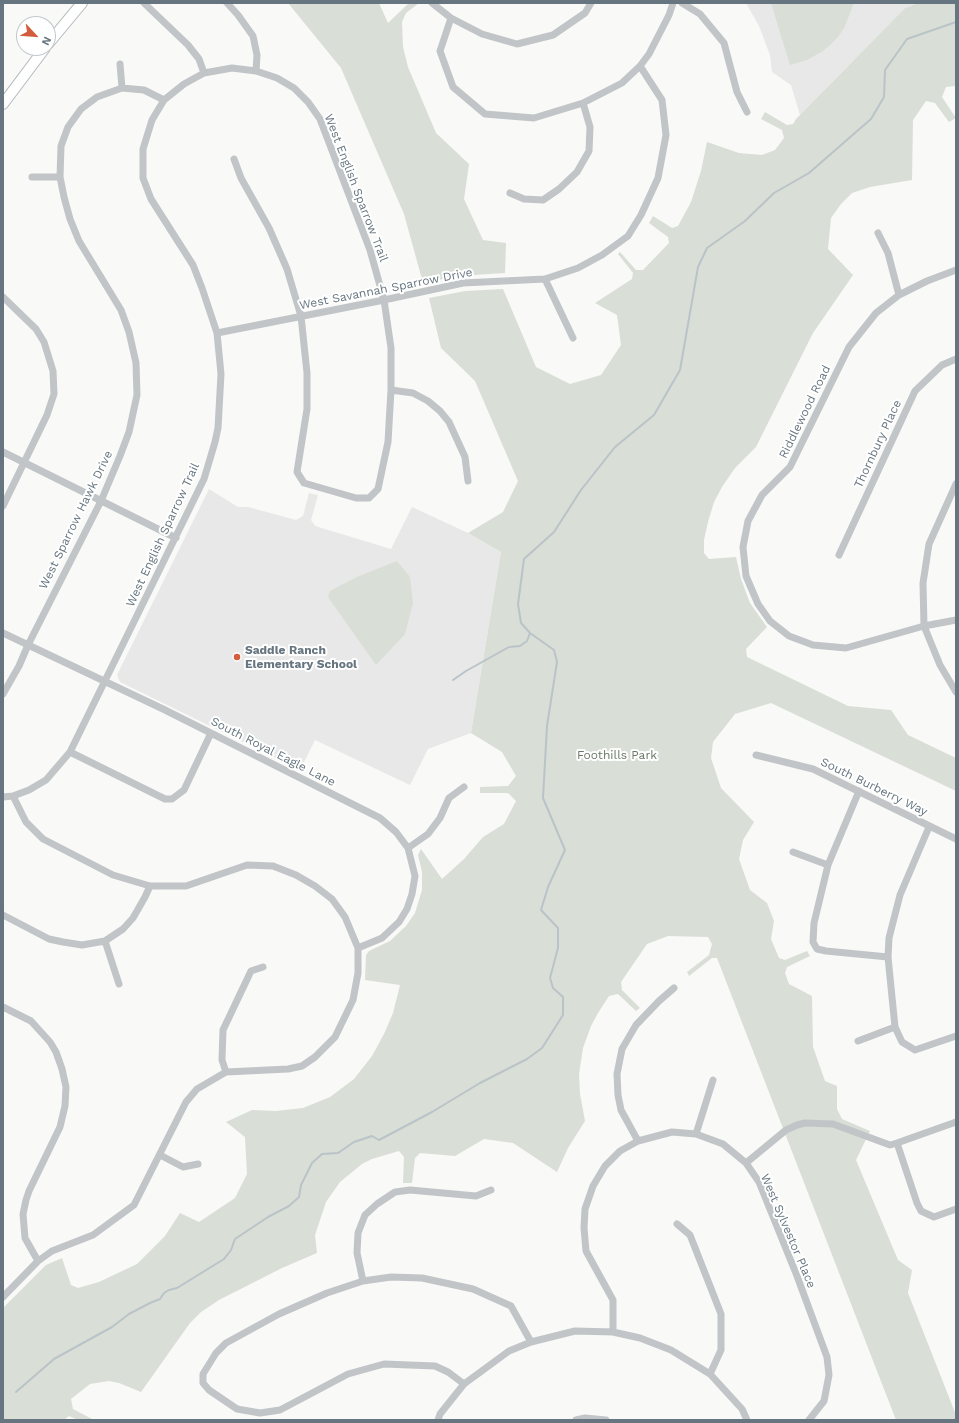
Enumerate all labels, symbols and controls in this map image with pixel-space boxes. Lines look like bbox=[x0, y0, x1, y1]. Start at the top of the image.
north arrow bbox=[16, 16, 56, 56]
text: N bbox=[39, 35, 54, 48]
street label: West English Sparrow Trail bbox=[321, 112, 391, 264]
street label: West Savannah Sparrow Drive bbox=[298, 265, 474, 313]
street label: Riddlewood Road bbox=[776, 363, 834, 461]
street label: Thornbury Place bbox=[851, 398, 905, 490]
street label: West Sparrow Hawk Drive bbox=[36, 448, 116, 592]
street label: West English Sparrow Trail bbox=[123, 461, 203, 609]
place label: Saddle Ranch Elementary School bbox=[245, 643, 357, 671]
marker: Saddle Ranch Elementary School bbox=[232, 652, 242, 662]
street label: South Royal Eagle Lane bbox=[208, 714, 338, 790]
park label: Foothills Park bbox=[577, 748, 657, 762]
street label: South Burberry Way bbox=[818, 755, 930, 819]
street label: West Sylvestor Place bbox=[757, 1172, 819, 1290]

